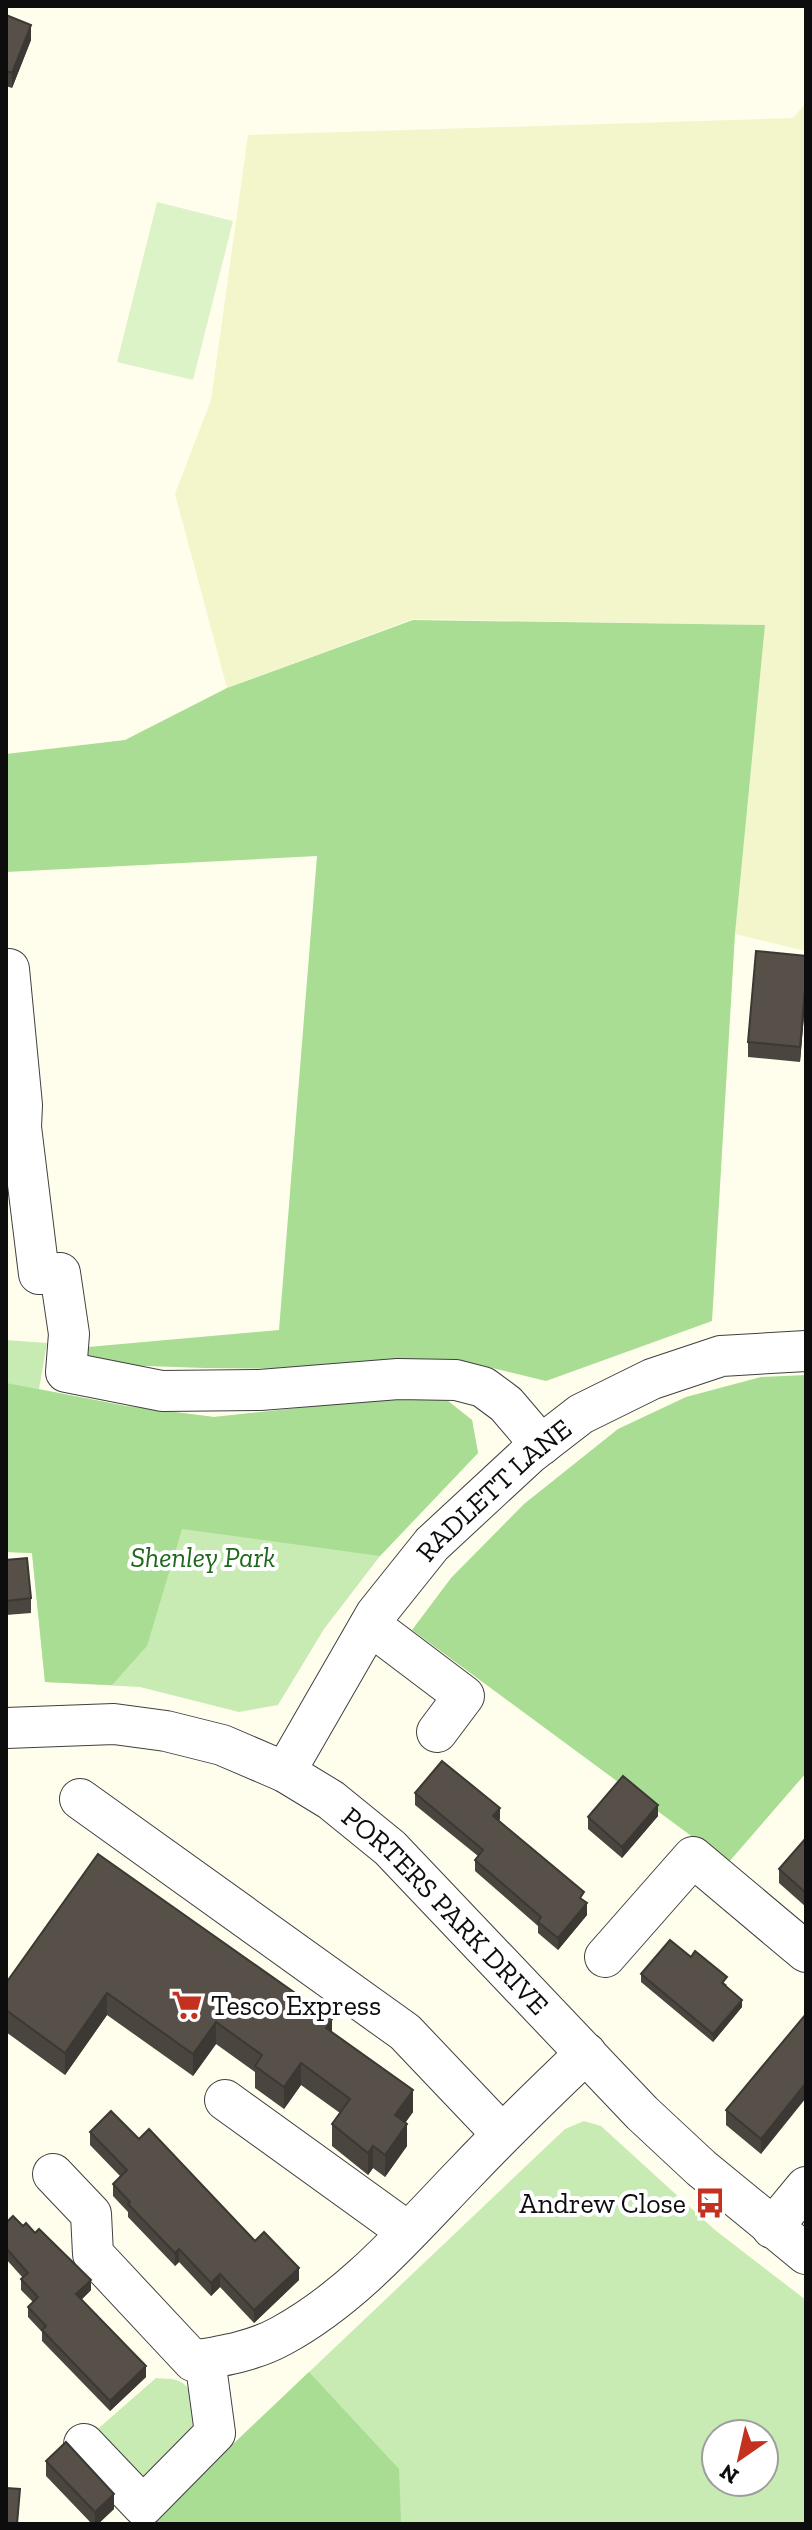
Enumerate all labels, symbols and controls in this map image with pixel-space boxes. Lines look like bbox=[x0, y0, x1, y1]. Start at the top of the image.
street label: RADLETT LANE bbox=[409, 1412, 578, 1568]
park label: Shenley Park bbox=[130, 1541, 276, 1574]
street label: PORTERS PARK DRIVE bbox=[335, 1800, 555, 2022]
supermarket icon: Tesco Express bbox=[170, 1988, 204, 2022]
place label: Tesco Express bbox=[211, 1989, 381, 2022]
bus stop icon: Andrew Close bbox=[693, 2186, 727, 2220]
place label: Andrew Close bbox=[519, 2187, 686, 2220]
north arrow bbox=[700, 2418, 780, 2498]
text: N bbox=[714, 2458, 744, 2490]

